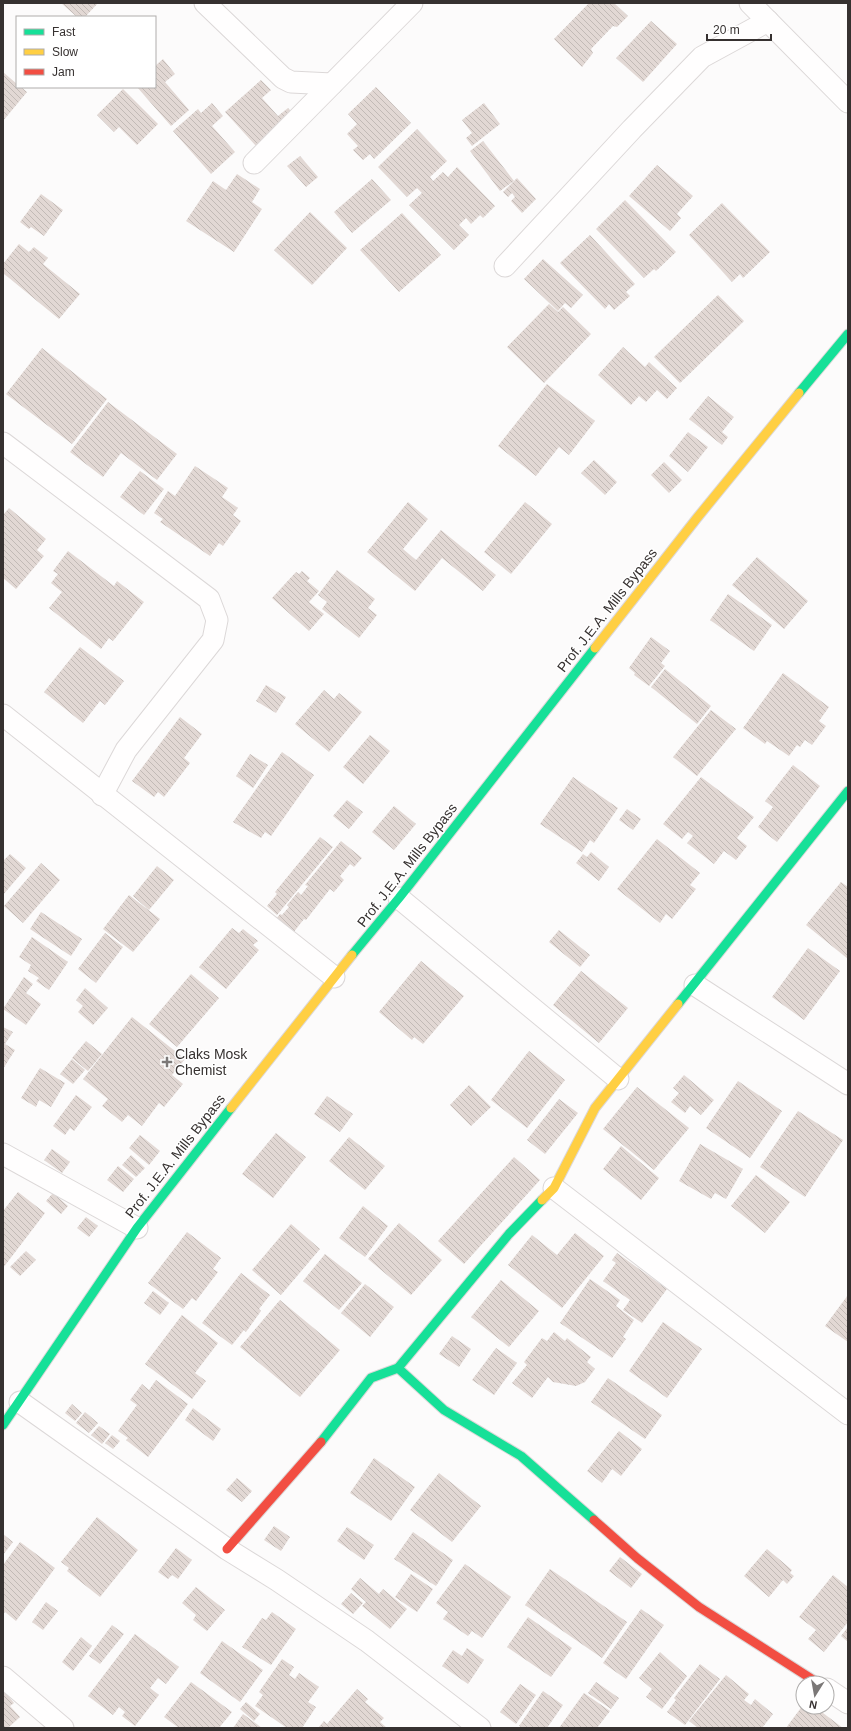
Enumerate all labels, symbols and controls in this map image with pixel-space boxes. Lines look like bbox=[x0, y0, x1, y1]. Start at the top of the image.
legend bbox=[16, 16, 156, 88]
scale bar bbox=[707, 16, 771, 42]
text: 20 m bbox=[713, 23, 740, 37]
text: Fast bbox=[52, 25, 76, 39]
text: Slow bbox=[52, 45, 78, 59]
text: Jam bbox=[52, 65, 75, 79]
street label: Prof. J.E.A. Mills Bypass bbox=[554, 545, 660, 675]
street label: Prof. J.E.A. Mills Bypass bbox=[354, 800, 460, 930]
place label: Claks Mosk Chemist bbox=[175, 1046, 248, 1078]
marker: Claks Mosk Chemist bbox=[162, 1057, 172, 1067]
street label: Prof. J.E.A. Mills Bypass bbox=[122, 1091, 228, 1221]
north arrow bbox=[795, 1675, 835, 1715]
text: N bbox=[808, 1698, 818, 1711]

